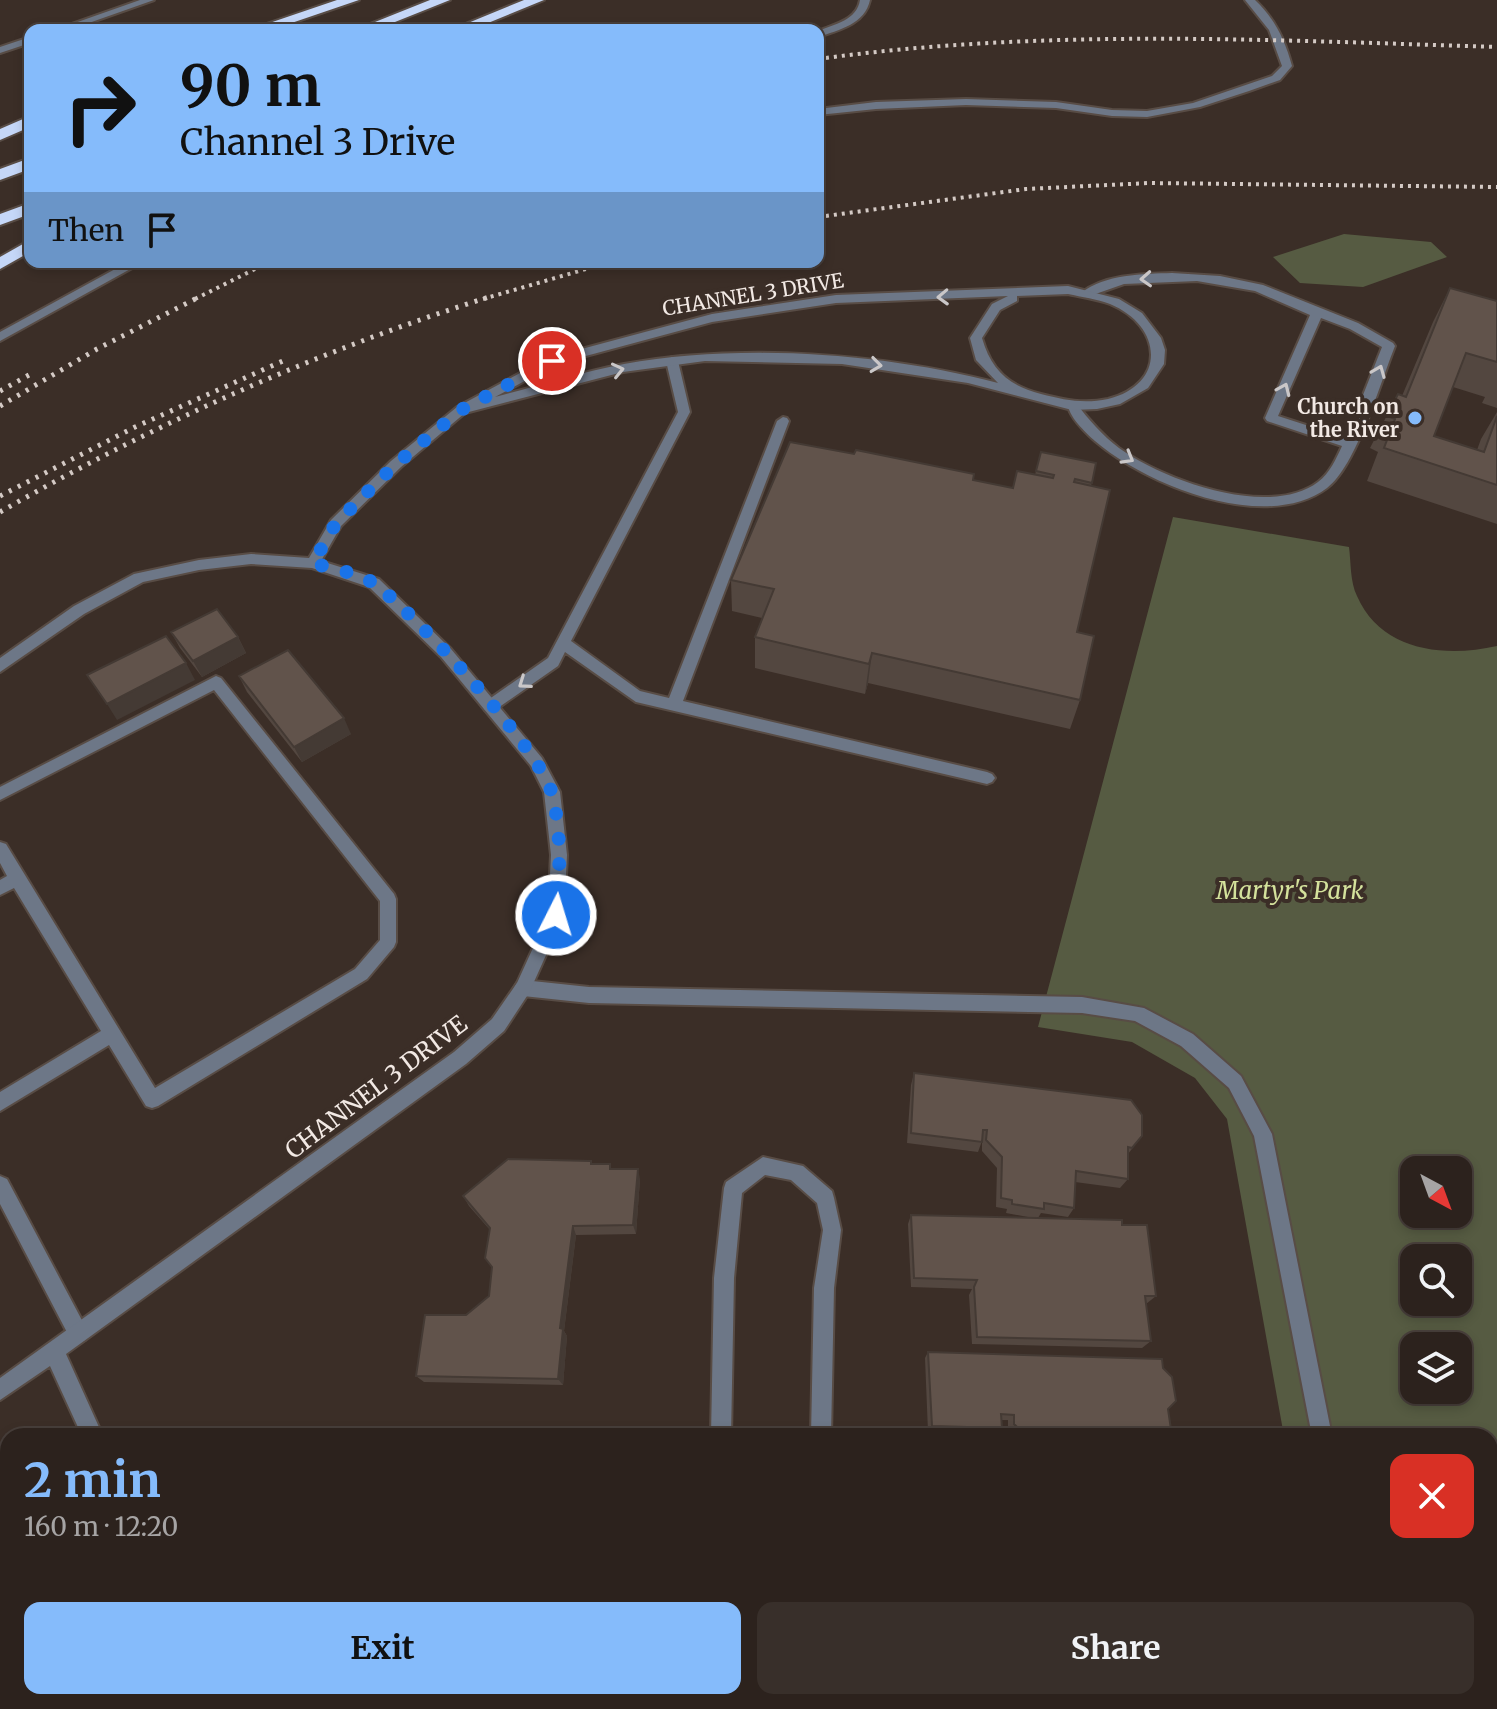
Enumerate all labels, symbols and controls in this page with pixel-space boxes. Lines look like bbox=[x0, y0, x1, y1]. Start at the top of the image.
text: 90 m bbox=[180, 51, 321, 121]
icon: right bbox=[48, 56, 152, 160]
text: Channel 3 Drive bbox=[180, 120, 455, 165]
icon: arrive bbox=[140, 208, 184, 252]
text: Then bbox=[48, 211, 124, 249]
street label: CHANNEL 3 DRIVE bbox=[661, 267, 846, 321]
one-way arrow bbox=[1139, 270, 1152, 287]
one-way arrow bbox=[936, 288, 949, 305]
pin bbox=[518, 327, 586, 395]
icon: arrive bbox=[530, 339, 574, 383]
one-way arrow bbox=[870, 356, 883, 373]
one-way arrow bbox=[610, 362, 624, 379]
one-way arrow bbox=[1369, 365, 1386, 379]
one-way arrow bbox=[1274, 383, 1290, 397]
place label: Church on the River bbox=[1298, 394, 1399, 442]
marker: Church on the River bbox=[1406, 409, 1424, 427]
one-way arrow bbox=[1119, 448, 1134, 464]
one-way arrow bbox=[518, 673, 533, 688]
position arrow bbox=[514, 873, 598, 957]
park label: Martyr's Park bbox=[1215, 875, 1364, 906]
street label: CHANNEL 3 DRIVE bbox=[279, 1008, 474, 1166]
north arrow bbox=[1400, 1156, 1472, 1228]
map controls bbox=[1400, 1156, 1472, 1404]
button: search bbox=[1400, 1244, 1472, 1316]
button: layers bbox=[1400, 1332, 1472, 1404]
text: 2 min bbox=[24, 1450, 161, 1510]
button: close bbox=[1390, 1454, 1474, 1538]
text: 160 m · 12:20 bbox=[24, 1510, 178, 1543]
button: Exit bbox=[24, 1602, 741, 1694]
button: Share bbox=[757, 1602, 1474, 1694]

